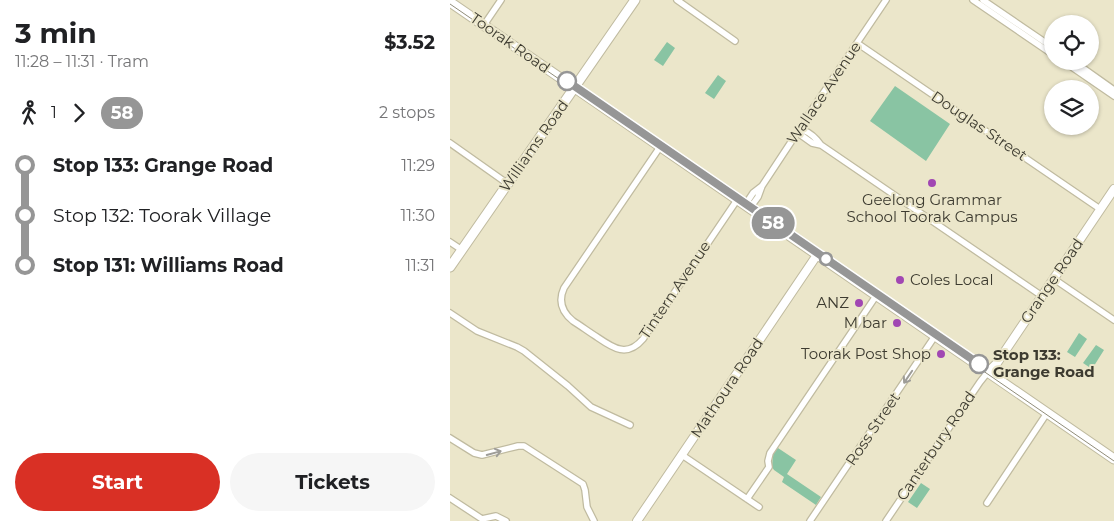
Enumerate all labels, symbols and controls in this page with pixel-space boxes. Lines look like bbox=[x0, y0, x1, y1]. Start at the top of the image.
street label: Toorak Road bbox=[467, 8, 554, 77]
map controls bbox=[1044, 15, 1099, 135]
button: locate bbox=[1044, 15, 1099, 70]
text: 3 min bbox=[15, 16, 97, 50]
text: $3.52 bbox=[384, 31, 435, 54]
street label: Wallace Avenue bbox=[782, 38, 865, 148]
text: 11:28 – 11:31 · Tram bbox=[15, 52, 149, 71]
unlabelled marker bbox=[557, 71, 577, 91]
button: layers bbox=[1044, 80, 1099, 135]
street label: Douglas Street bbox=[928, 86, 1031, 165]
street label: Williams Road bbox=[495, 96, 572, 195]
icon: walk bbox=[15, 99, 43, 127]
icon: forward bbox=[65, 99, 93, 127]
text: 58 bbox=[111, 102, 133, 124]
text: 1 bbox=[51, 103, 57, 122]
text: 2 stops bbox=[379, 103, 435, 122]
text: Stop 133: Grange Road bbox=[53, 154, 273, 177]
text: 11:29 bbox=[401, 156, 435, 175]
marker: Geelong Grammar School Toorak Campus bbox=[926, 177, 938, 189]
place label: Geelong Grammar School Toorak Campus bbox=[846, 190, 1018, 226]
text: Stop 132: Toorak Village bbox=[53, 204, 271, 227]
text: 11:30 bbox=[400, 206, 435, 225]
line badge: 58 bbox=[750, 207, 796, 239]
text: 58 bbox=[762, 212, 784, 234]
street label: Grange Road bbox=[1016, 235, 1087, 327]
street label: Tintern Avenue bbox=[635, 237, 714, 342]
unlabelled marker bbox=[819, 252, 833, 266]
text: Stop 131: Williams Road bbox=[53, 254, 284, 277]
text: 11:31 bbox=[405, 256, 435, 275]
place label: Coles Local bbox=[910, 270, 994, 289]
marker: Coles Local bbox=[894, 274, 906, 286]
place label: ANZ bbox=[816, 293, 849, 312]
marker: ANZ bbox=[853, 297, 865, 309]
place label: M bar bbox=[844, 313, 887, 332]
marker: M bar bbox=[891, 317, 903, 329]
street label: Mathoura Road bbox=[686, 334, 767, 441]
place label: Toorak Post Shop bbox=[801, 344, 931, 363]
place label: Stop 133: Grange Road bbox=[993, 345, 1095, 381]
marker: Toorak Post Shop bbox=[935, 348, 947, 360]
marker: Stop 133: Grange Road bbox=[969, 354, 989, 374]
one-way arrow bbox=[903, 369, 913, 383]
street label: Canterbury Road bbox=[892, 387, 979, 504]
street label: Ross Street bbox=[841, 389, 904, 469]
one-way arrow bbox=[485, 447, 501, 457]
button: Start bbox=[15, 453, 220, 511]
button: Tickets bbox=[230, 453, 435, 511]

